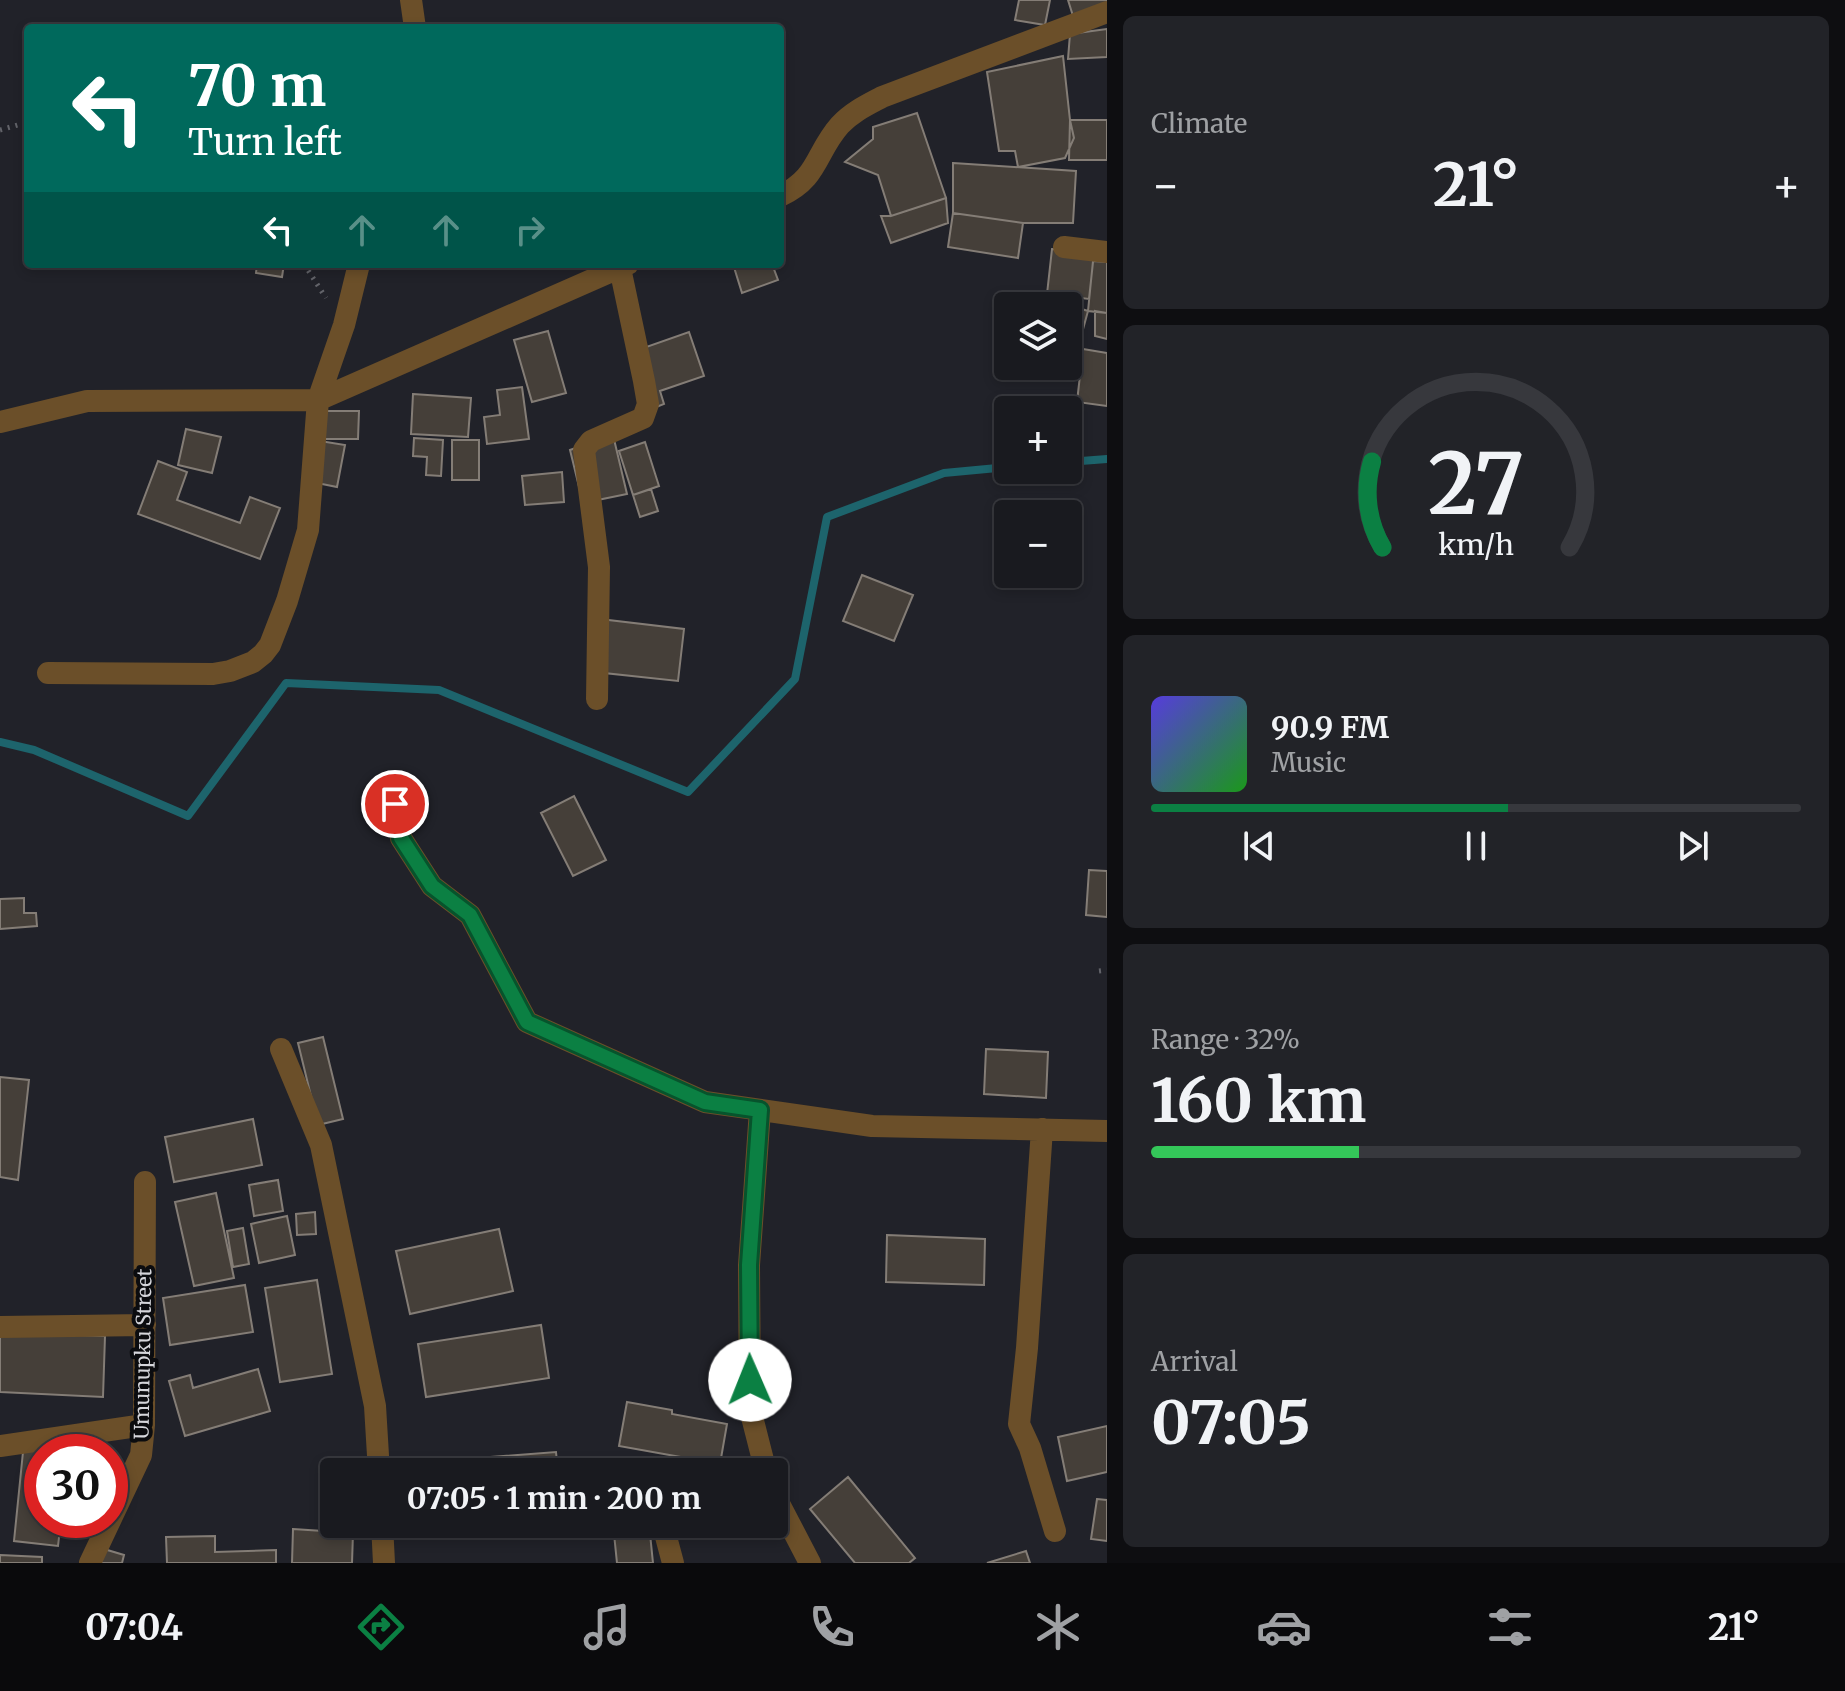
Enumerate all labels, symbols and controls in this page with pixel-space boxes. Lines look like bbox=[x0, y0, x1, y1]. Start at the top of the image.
text: 70 m bbox=[188, 51, 326, 121]
icon: left bbox=[56, 56, 160, 160]
text: Climate bbox=[1151, 107, 1247, 140]
text: Turn left bbox=[188, 120, 342, 165]
text: 21° bbox=[1433, 147, 1519, 222]
text: − bbox=[1151, 158, 1180, 213]
text: + bbox=[1772, 158, 1801, 213]
icon: left bbox=[256, 208, 300, 252]
icon: ahead bbox=[340, 208, 384, 252]
icon: ahead bbox=[424, 208, 468, 252]
icon: right bbox=[508, 208, 552, 252]
map controls bbox=[994, 292, 1082, 588]
button: layers bbox=[994, 292, 1082, 380]
button: + bbox=[994, 396, 1082, 484]
text: 27 bbox=[1428, 432, 1524, 537]
button: − bbox=[994, 500, 1082, 588]
text: km/h bbox=[1438, 527, 1514, 563]
text: 90.9 FM bbox=[1271, 708, 1389, 746]
text: Music bbox=[1271, 746, 1346, 779]
pin bbox=[361, 770, 429, 838]
icon: arrive bbox=[373, 782, 417, 826]
icon: previous bbox=[1237, 824, 1281, 868]
icon: pause bbox=[1454, 824, 1498, 868]
icon: next bbox=[1671, 824, 1715, 868]
text: Range · 32% bbox=[1151, 1023, 1300, 1056]
text: 160 km bbox=[1151, 1063, 1366, 1138]
street label: Umunupku Street bbox=[129, 1268, 156, 1440]
position arrow bbox=[708, 1338, 792, 1422]
text: Arrival bbox=[1151, 1345, 1238, 1378]
text: 07:05 bbox=[1151, 1385, 1311, 1460]
speed limit sign: 30 bbox=[24, 1434, 128, 1538]
text: 07:05 · 1 min · 200 m bbox=[407, 1479, 701, 1517]
icon: directions bbox=[353, 1599, 409, 1655]
icon: music bbox=[579, 1599, 635, 1655]
icon: phone bbox=[804, 1599, 860, 1655]
icon: climate bbox=[1030, 1599, 1086, 1655]
icon: car bbox=[1256, 1599, 1312, 1655]
icon: filters bbox=[1482, 1599, 1538, 1655]
text: 07:04 bbox=[85, 1605, 183, 1650]
text: 21° bbox=[1708, 1605, 1760, 1650]

